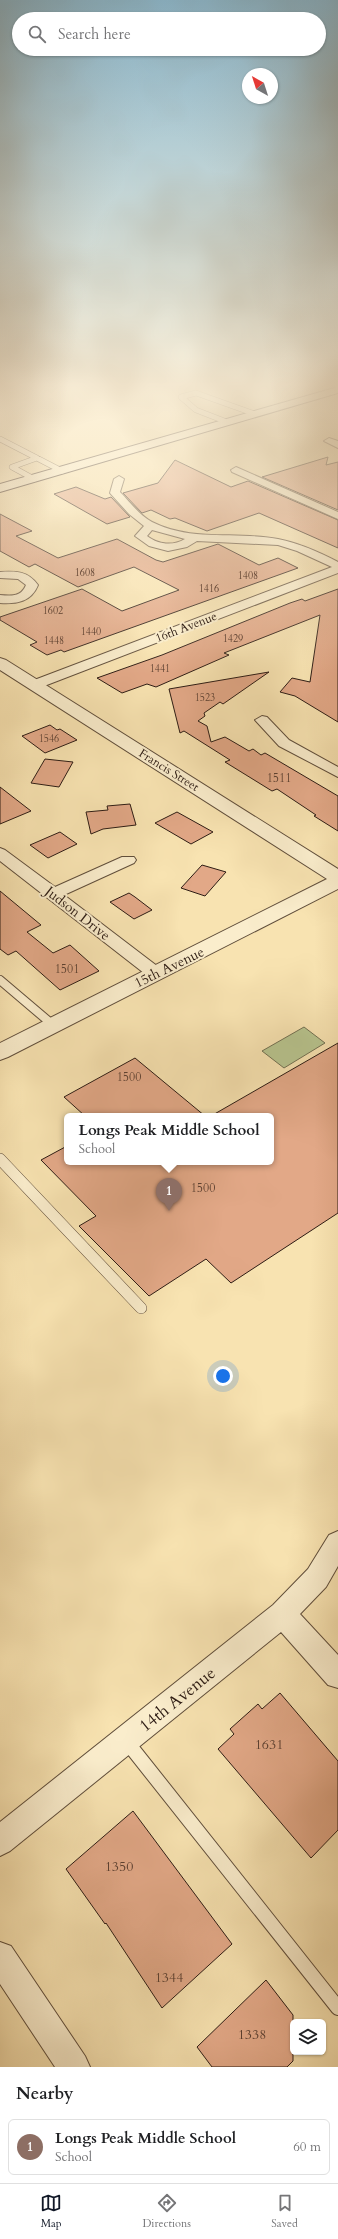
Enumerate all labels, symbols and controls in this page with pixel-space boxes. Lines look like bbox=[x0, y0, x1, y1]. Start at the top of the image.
search box bbox=[12, 12, 326, 56]
icon: search bbox=[26, 23, 48, 45]
text: Search here bbox=[58, 24, 131, 44]
north arrow bbox=[242, 68, 278, 104]
house number: 1608 bbox=[75, 566, 95, 580]
house number: 1408 bbox=[238, 569, 258, 583]
house number: 1416 bbox=[199, 582, 219, 596]
house number: 1602 bbox=[43, 604, 63, 618]
street label: 16th Avenue bbox=[153, 608, 219, 646]
house number: 1440 bbox=[81, 625, 101, 639]
house number: 1429 bbox=[223, 632, 243, 646]
house number: 1448 bbox=[44, 634, 64, 648]
house number: 1441 bbox=[150, 662, 170, 676]
house number: 1523 bbox=[195, 691, 215, 705]
house number: 1546 bbox=[39, 732, 59, 746]
street label: Francis Street bbox=[136, 745, 202, 795]
house number: 1511 bbox=[267, 770, 291, 786]
street label: Judson Drive bbox=[40, 881, 114, 945]
street label: 15th Avenue bbox=[131, 942, 207, 993]
house number: 1501 bbox=[55, 961, 79, 977]
house number: 1500 bbox=[117, 1069, 141, 1085]
popup bbox=[64, 1113, 274, 1165]
text: Longs Peak Middle School bbox=[78, 1120, 260, 1140]
text: School bbox=[78, 1140, 115, 1158]
pin: 1 bbox=[156, 1178, 182, 1211]
house number: 1500 bbox=[191, 1180, 215, 1196]
your location bbox=[213, 1366, 233, 1386]
street label: 14th Avenue bbox=[134, 1662, 220, 1737]
house number: 1631 bbox=[255, 1735, 283, 1754]
house number: 1350 bbox=[105, 1857, 133, 1876]
house number: 1344 bbox=[155, 1968, 183, 1987]
map controls bbox=[290, 2019, 326, 2055]
button: layers bbox=[290, 2019, 326, 2055]
house number: 1338 bbox=[238, 2025, 266, 2044]
text: Nearby bbox=[16, 2082, 73, 2105]
text: Longs Peak Middle School bbox=[55, 2128, 236, 2148]
text: 1 bbox=[27, 2138, 33, 2156]
text: 60 m bbox=[293, 2138, 321, 2156]
text: School bbox=[55, 2148, 92, 2166]
tab: Map bbox=[40, 2192, 62, 2231]
tab: Directions bbox=[142, 2192, 191, 2231]
tab: Saved bbox=[271, 2192, 298, 2231]

